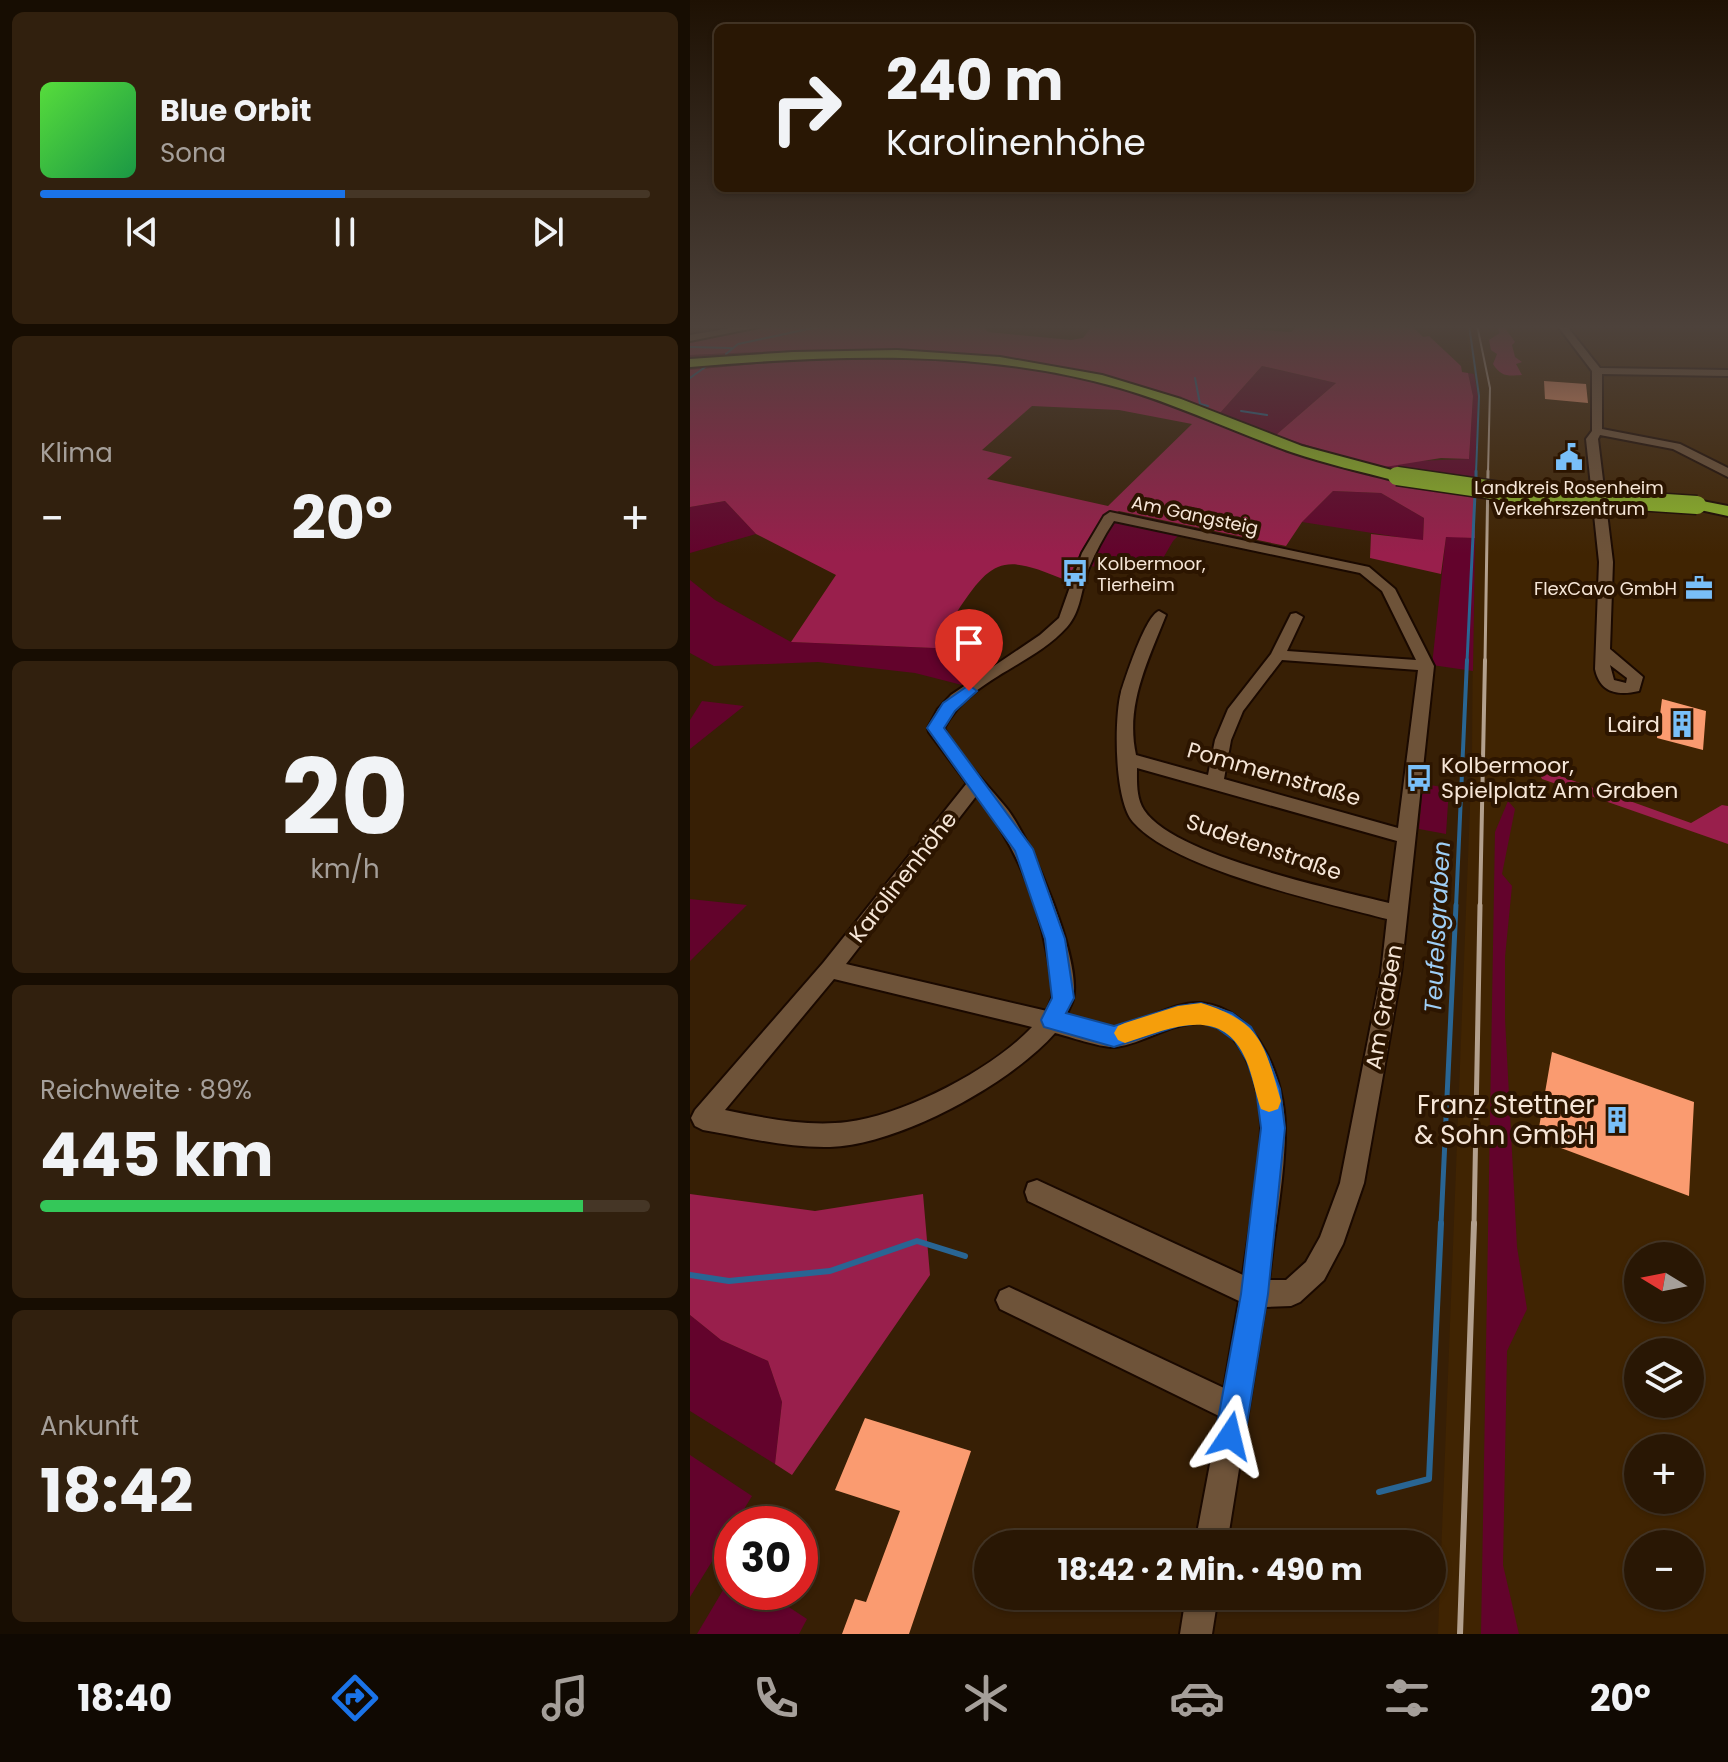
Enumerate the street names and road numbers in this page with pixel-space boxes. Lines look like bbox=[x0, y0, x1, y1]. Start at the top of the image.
street label: Am Gangsteig bbox=[1129, 489, 1261, 541]
street label: Pommernstraße bbox=[1184, 734, 1364, 814]
street label: Karolinenhöhe bbox=[842, 805, 964, 949]
street label: Sudetenstraße bbox=[1182, 806, 1346, 888]
street label: Am Graben bbox=[1358, 942, 1410, 1072]

